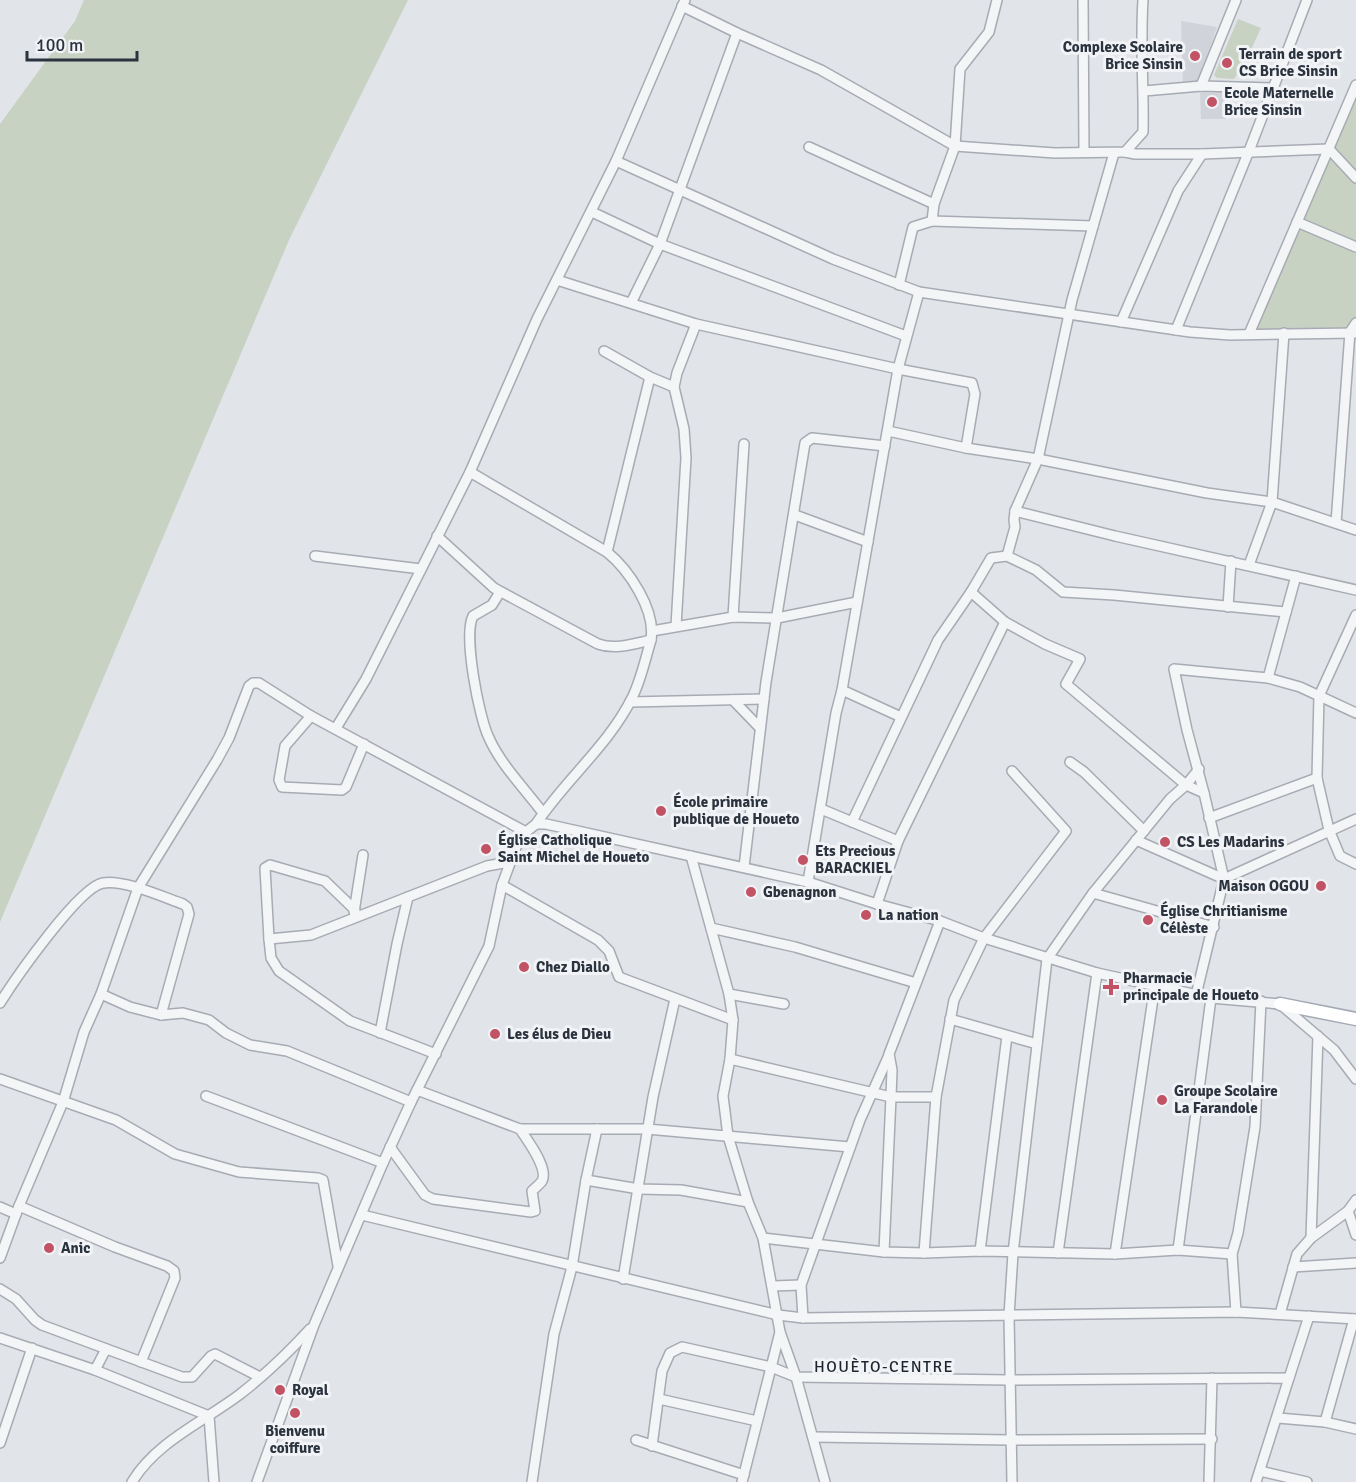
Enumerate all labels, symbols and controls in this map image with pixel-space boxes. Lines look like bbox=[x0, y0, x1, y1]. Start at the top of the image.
scale bar bbox=[27, 24, 136, 62]
text: 100 m bbox=[36, 34, 83, 56]
place label: Complexe Scolaire Brice Sinsin bbox=[1063, 38, 1183, 73]
place label: Terrain de sport CS Brice Sinsin bbox=[1239, 45, 1342, 80]
marker: Complexe Scolaire Brice Sinsin bbox=[1188, 49, 1202, 63]
marker: Terrain de sport CS Brice Sinsin bbox=[1220, 56, 1234, 70]
place label: Ecole Maternelle Brice Sinsin bbox=[1224, 84, 1334, 119]
marker: Ecole Maternelle Brice Sinsin bbox=[1205, 95, 1219, 109]
place label: École primaire publique de Houeto bbox=[673, 792, 799, 828]
marker: École primaire publique de Houeto bbox=[654, 804, 668, 818]
place label: Église Catholique Saint Michel de Houeto bbox=[498, 830, 649, 866]
place label: CS Les Madarins bbox=[1177, 833, 1285, 851]
marker: CS Les Madarins bbox=[1158, 835, 1172, 849]
marker: Église Catholique Saint Michel de Houeto bbox=[479, 842, 493, 856]
place label: Ets Precious BARACKIEL bbox=[815, 842, 896, 877]
marker: Ets Precious BARACKIEL bbox=[796, 853, 810, 867]
place label: Maison OGOU bbox=[1218, 877, 1309, 895]
marker: Maison OGOU bbox=[1314, 879, 1328, 893]
place label: Gbenagnon bbox=[763, 883, 836, 901]
marker: Gbenagnon bbox=[744, 885, 758, 899]
place label: Église Chritianisme Célèste bbox=[1160, 901, 1287, 937]
place label: La nation bbox=[878, 906, 939, 924]
marker: La nation bbox=[859, 908, 873, 922]
marker: Église Chritianisme Célèste bbox=[1141, 913, 1155, 927]
place label: Chez Diallo bbox=[536, 958, 610, 976]
marker: Chez Diallo bbox=[517, 960, 531, 974]
place label: Pharmacie principale de Houeto bbox=[1123, 969, 1259, 1004]
marker: Pharmacie principale de Houeto bbox=[1104, 980, 1118, 994]
place label: Les élus de Dieu bbox=[507, 1025, 611, 1043]
marker: Les élus de Dieu bbox=[488, 1027, 502, 1041]
place label: Groupe Scolaire La Farandole bbox=[1174, 1082, 1278, 1117]
marker: Groupe Scolaire La Farandole bbox=[1155, 1093, 1169, 1107]
place label: Anic bbox=[61, 1239, 90, 1257]
marker: Anic bbox=[42, 1241, 56, 1255]
district label: HOUÈTO-CENTRE bbox=[814, 1357, 954, 1377]
place label: Royal bbox=[292, 1381, 329, 1399]
marker: Royal bbox=[273, 1383, 287, 1397]
marker: Bienvenu coiffure bbox=[288, 1406, 302, 1420]
place label: Bienvenu coiffure bbox=[265, 1422, 325, 1457]

